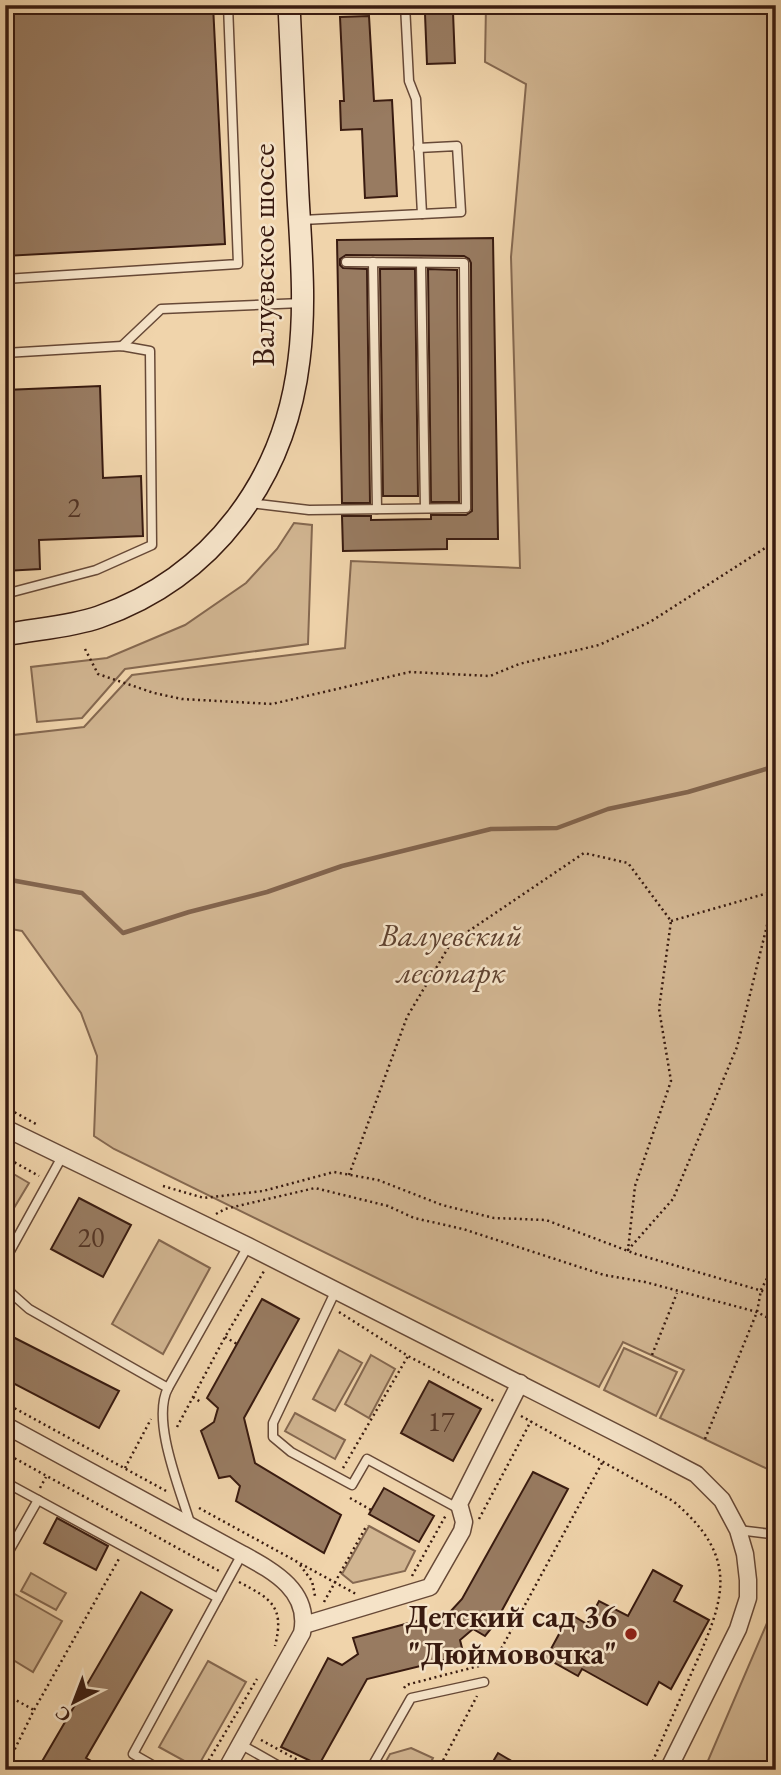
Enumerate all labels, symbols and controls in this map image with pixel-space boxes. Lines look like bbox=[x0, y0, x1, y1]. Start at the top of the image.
street label: Валуевское шоссе bbox=[242, 143, 284, 367]
house number: 2 bbox=[67, 489, 81, 525]
park label: Валуевский лесопарк bbox=[379, 914, 522, 993]
house number: 20 bbox=[78, 1219, 104, 1255]
house number: 17 bbox=[428, 1403, 455, 1439]
place label: Детский сад 36 "Дюймовочка" bbox=[405, 1595, 617, 1674]
marker: Детский сад 36 "Дюймовочка" bbox=[623, 1626, 639, 1642]
north arrow bbox=[38, 1666, 108, 1736]
text: С bbox=[50, 1700, 76, 1728]

